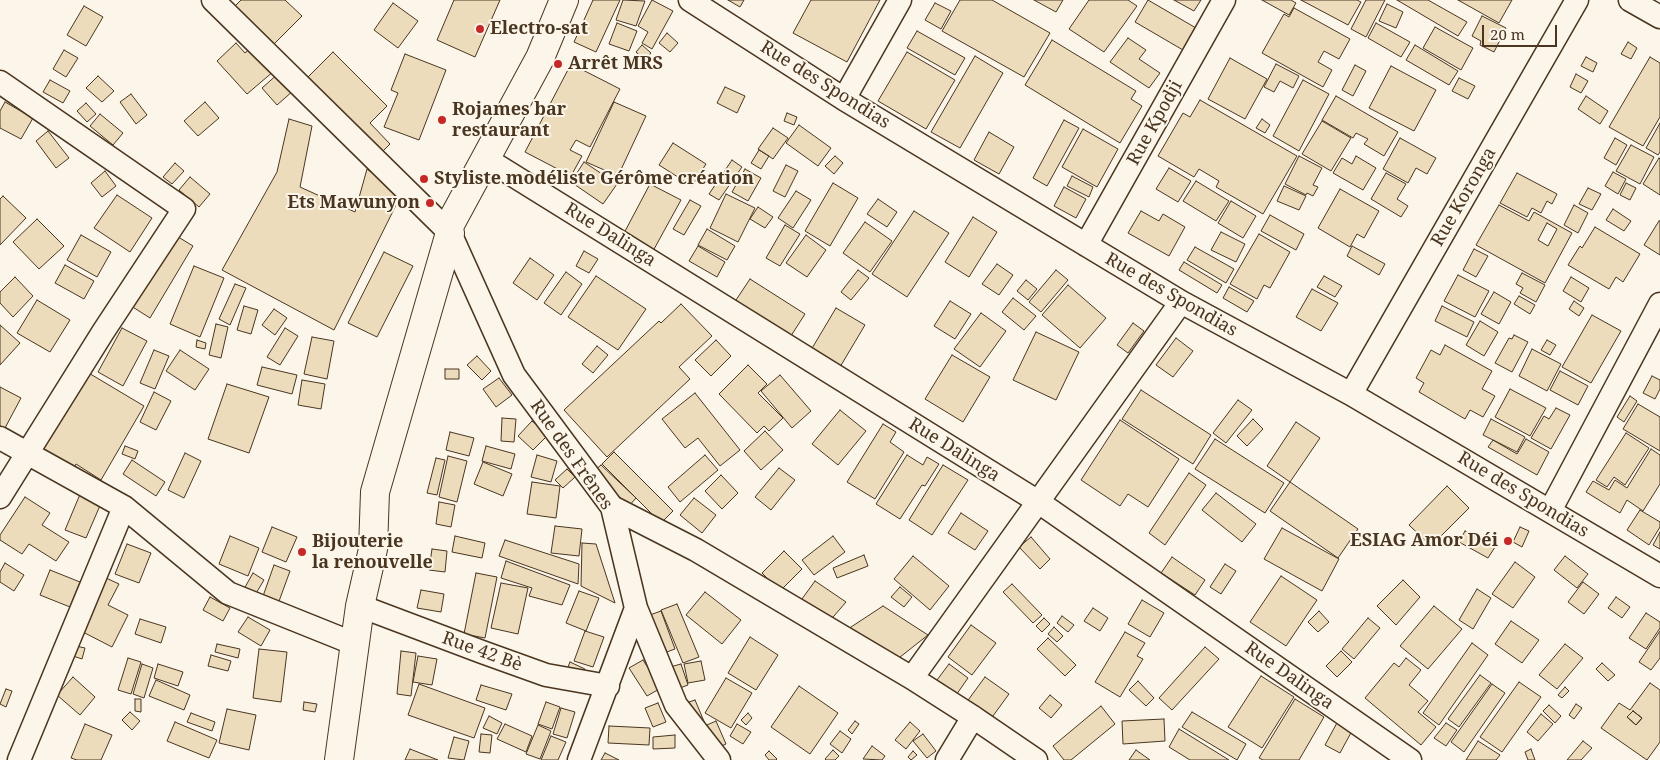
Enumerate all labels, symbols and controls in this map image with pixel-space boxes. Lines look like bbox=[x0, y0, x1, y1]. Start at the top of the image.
scale bar bbox=[1485, 15, 1560, 47]
place label: Electro-sat bbox=[490, 18, 588, 40]
marker: Electro-sat bbox=[474, 23, 486, 35]
text: 20 m bbox=[1490, 24, 1525, 44]
street label: Rue des Spondias bbox=[756, 36, 894, 134]
place label: Arrêt MRS bbox=[568, 53, 663, 75]
marker: Arrêt MRS bbox=[552, 58, 564, 70]
street label: Rue Kpodji bbox=[1123, 77, 1187, 169]
place label: Rojames bar restaurant bbox=[452, 99, 566, 142]
marker: Rojames bar restaurant bbox=[436, 114, 448, 126]
street label: Rue Koronga bbox=[1427, 144, 1501, 250]
place label: Styliste modéliste Gérôme création bbox=[434, 168, 754, 190]
marker: Styliste modéliste Gérôme création bbox=[418, 173, 430, 185]
place label: Ets Mawunyon bbox=[287, 192, 420, 214]
marker: Ets Mawunyon bbox=[424, 197, 436, 209]
street label: Rue Dalinga bbox=[560, 198, 660, 272]
street label: Rue des Spondias bbox=[1101, 248, 1241, 342]
street label: Rue des Frênes bbox=[525, 396, 617, 514]
street label: Rue Dalinga bbox=[904, 413, 1004, 487]
street label: Rue des Spondias bbox=[1454, 447, 1592, 543]
place label: ESIAG Amor Déi bbox=[1350, 530, 1498, 552]
place label: Bijouterie la renouvelle bbox=[312, 531, 433, 574]
marker: ESIAG Amor Déi bbox=[1502, 535, 1514, 547]
marker: Bijouterie la renouvelle bbox=[296, 546, 308, 558]
street label: Rue 42 Bè bbox=[439, 628, 525, 676]
street label: Rue Dalinga bbox=[1240, 637, 1338, 715]

